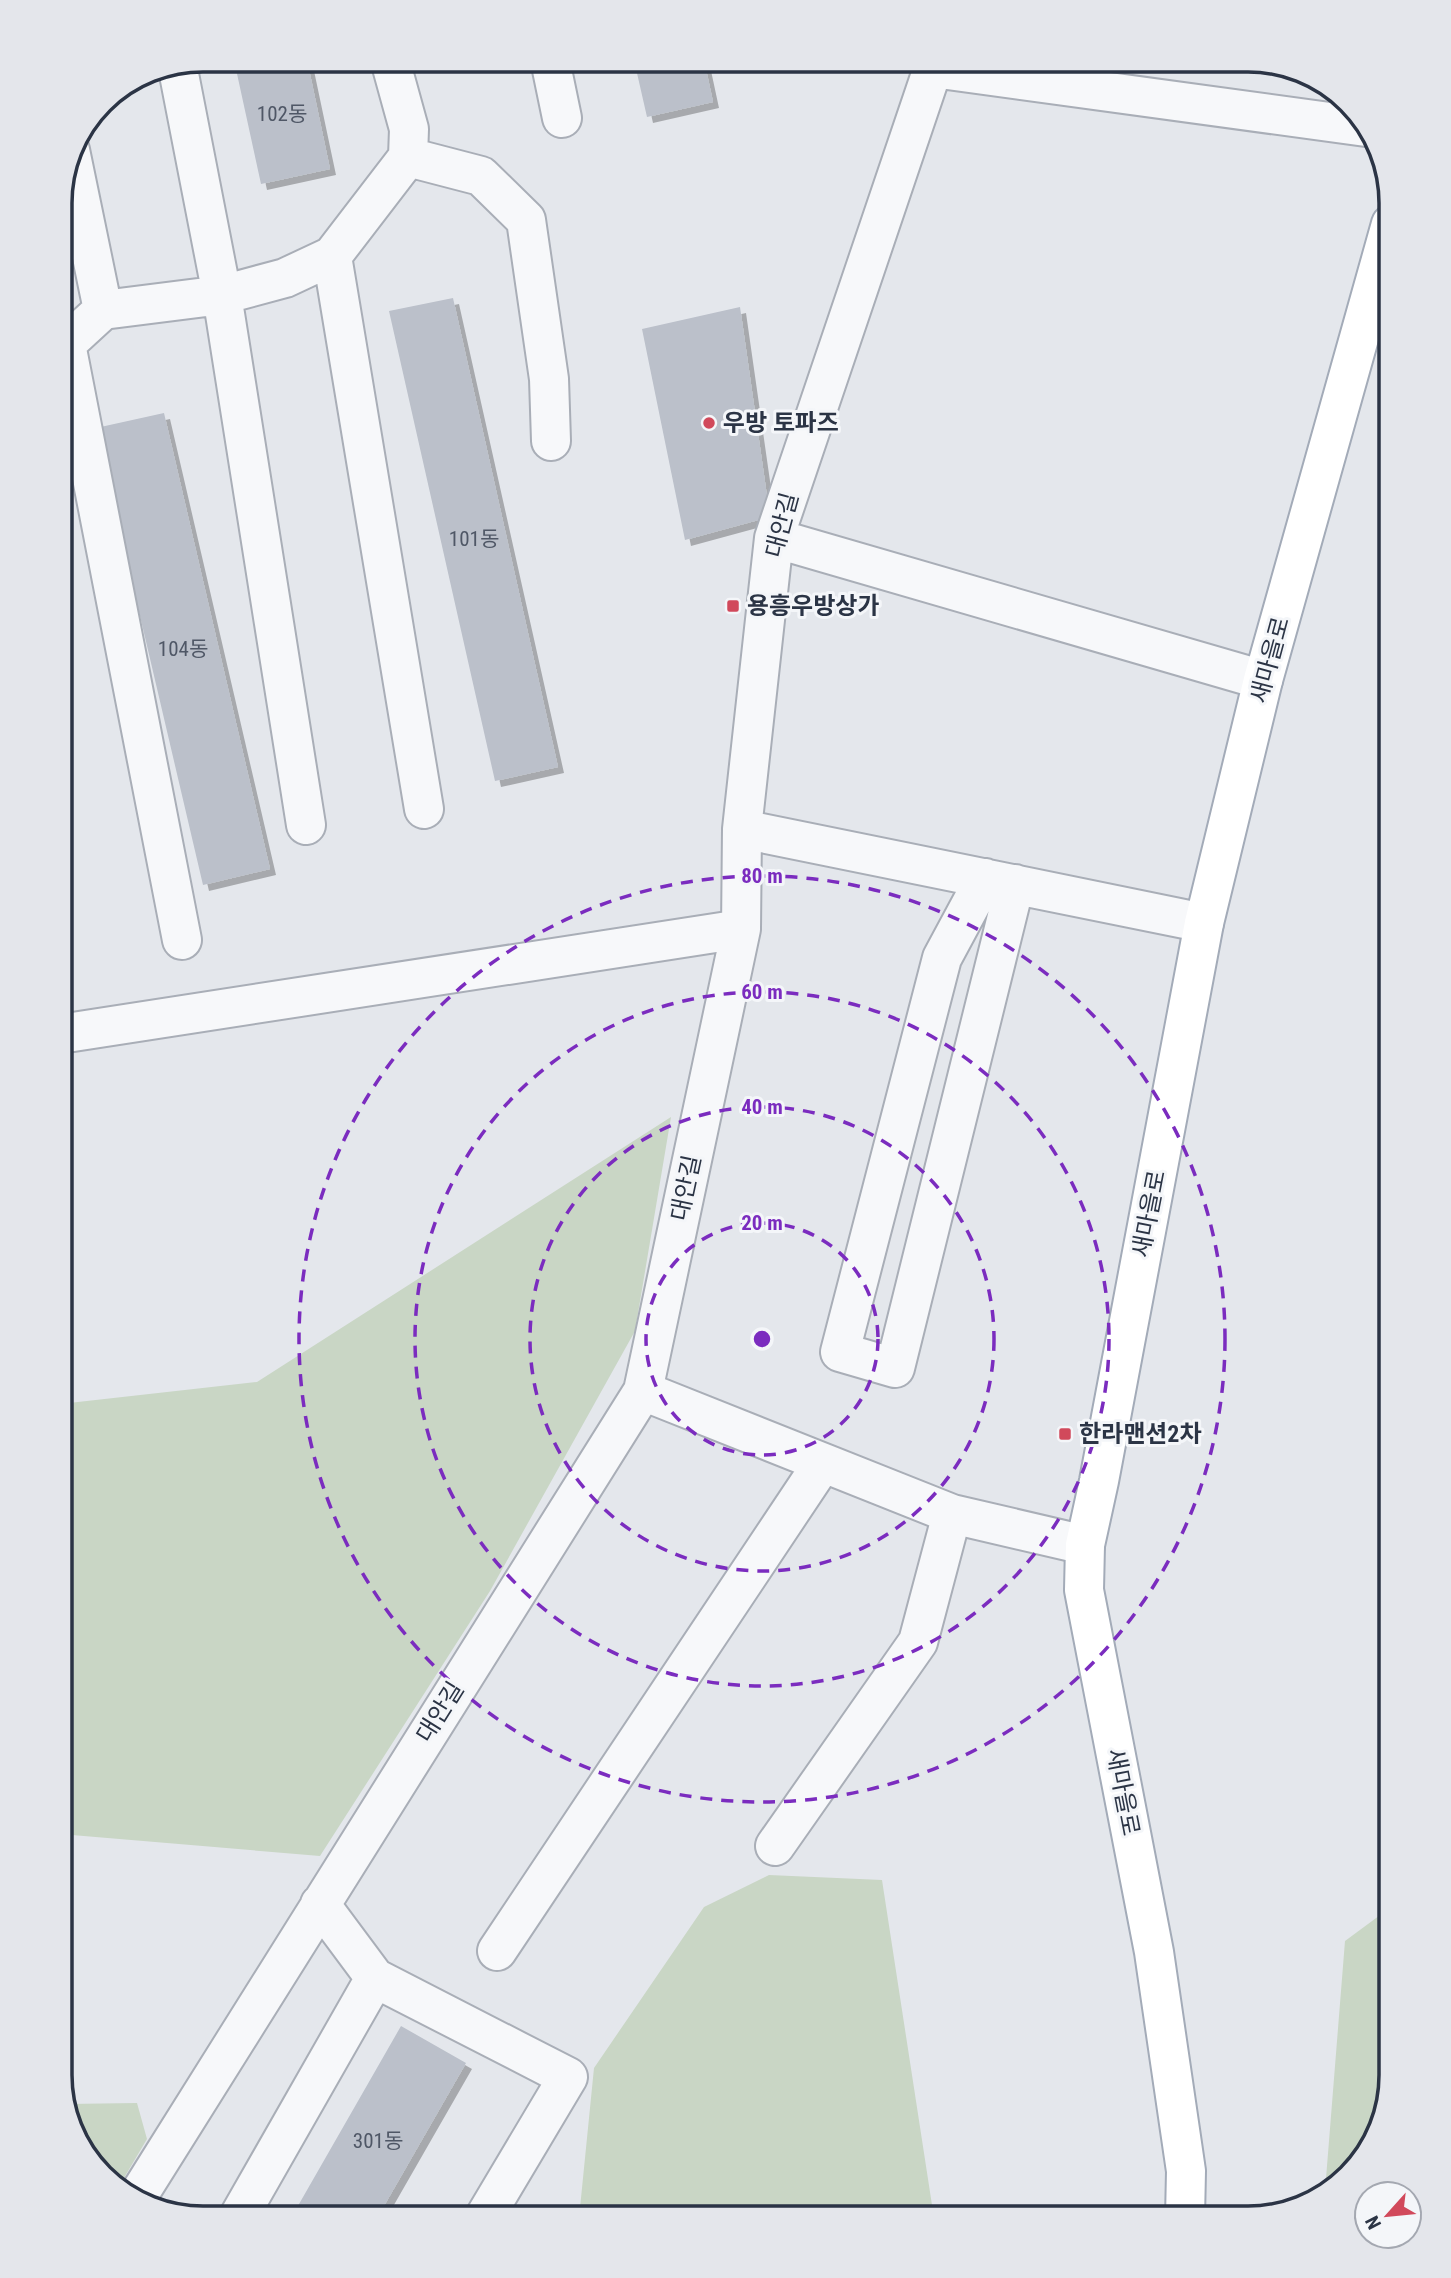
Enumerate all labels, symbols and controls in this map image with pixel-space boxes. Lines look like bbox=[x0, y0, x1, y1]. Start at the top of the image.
house number: 102동 bbox=[257, 102, 307, 126]
place label: 우방 토파즈 bbox=[723, 409, 839, 437]
marker: 우방 토파즈 bbox=[701, 415, 717, 431]
street label: 대안길 bbox=[760, 489, 804, 561]
house number: 101동 bbox=[449, 527, 499, 551]
place label: 용흥우방상가 bbox=[747, 592, 879, 620]
marker: 용흥우방상가 bbox=[725, 598, 741, 614]
street label: 새마을로 bbox=[1245, 614, 1295, 706]
house number: 104동 bbox=[158, 637, 208, 661]
text: 80 m bbox=[741, 864, 783, 888]
text: 60 m bbox=[741, 980, 783, 1004]
text: 40 m bbox=[741, 1095, 783, 1119]
street label: 대안길 bbox=[665, 1153, 707, 1223]
street label: 새마을로 bbox=[1127, 1168, 1171, 1260]
text: 20 m bbox=[741, 1211, 783, 1235]
centre of rings bbox=[750, 1327, 774, 1351]
place label: 한라맨션2차 bbox=[1079, 1420, 1202, 1448]
marker: 한라맨션2차 bbox=[1057, 1426, 1073, 1442]
street label: 대안길 bbox=[411, 1676, 469, 1748]
street label: 새마을로 bbox=[1101, 1746, 1145, 1838]
house number: 301동 bbox=[353, 2129, 403, 2153]
north arrow bbox=[1353, 2180, 1423, 2250]
text: N bbox=[1360, 2212, 1386, 2233]

